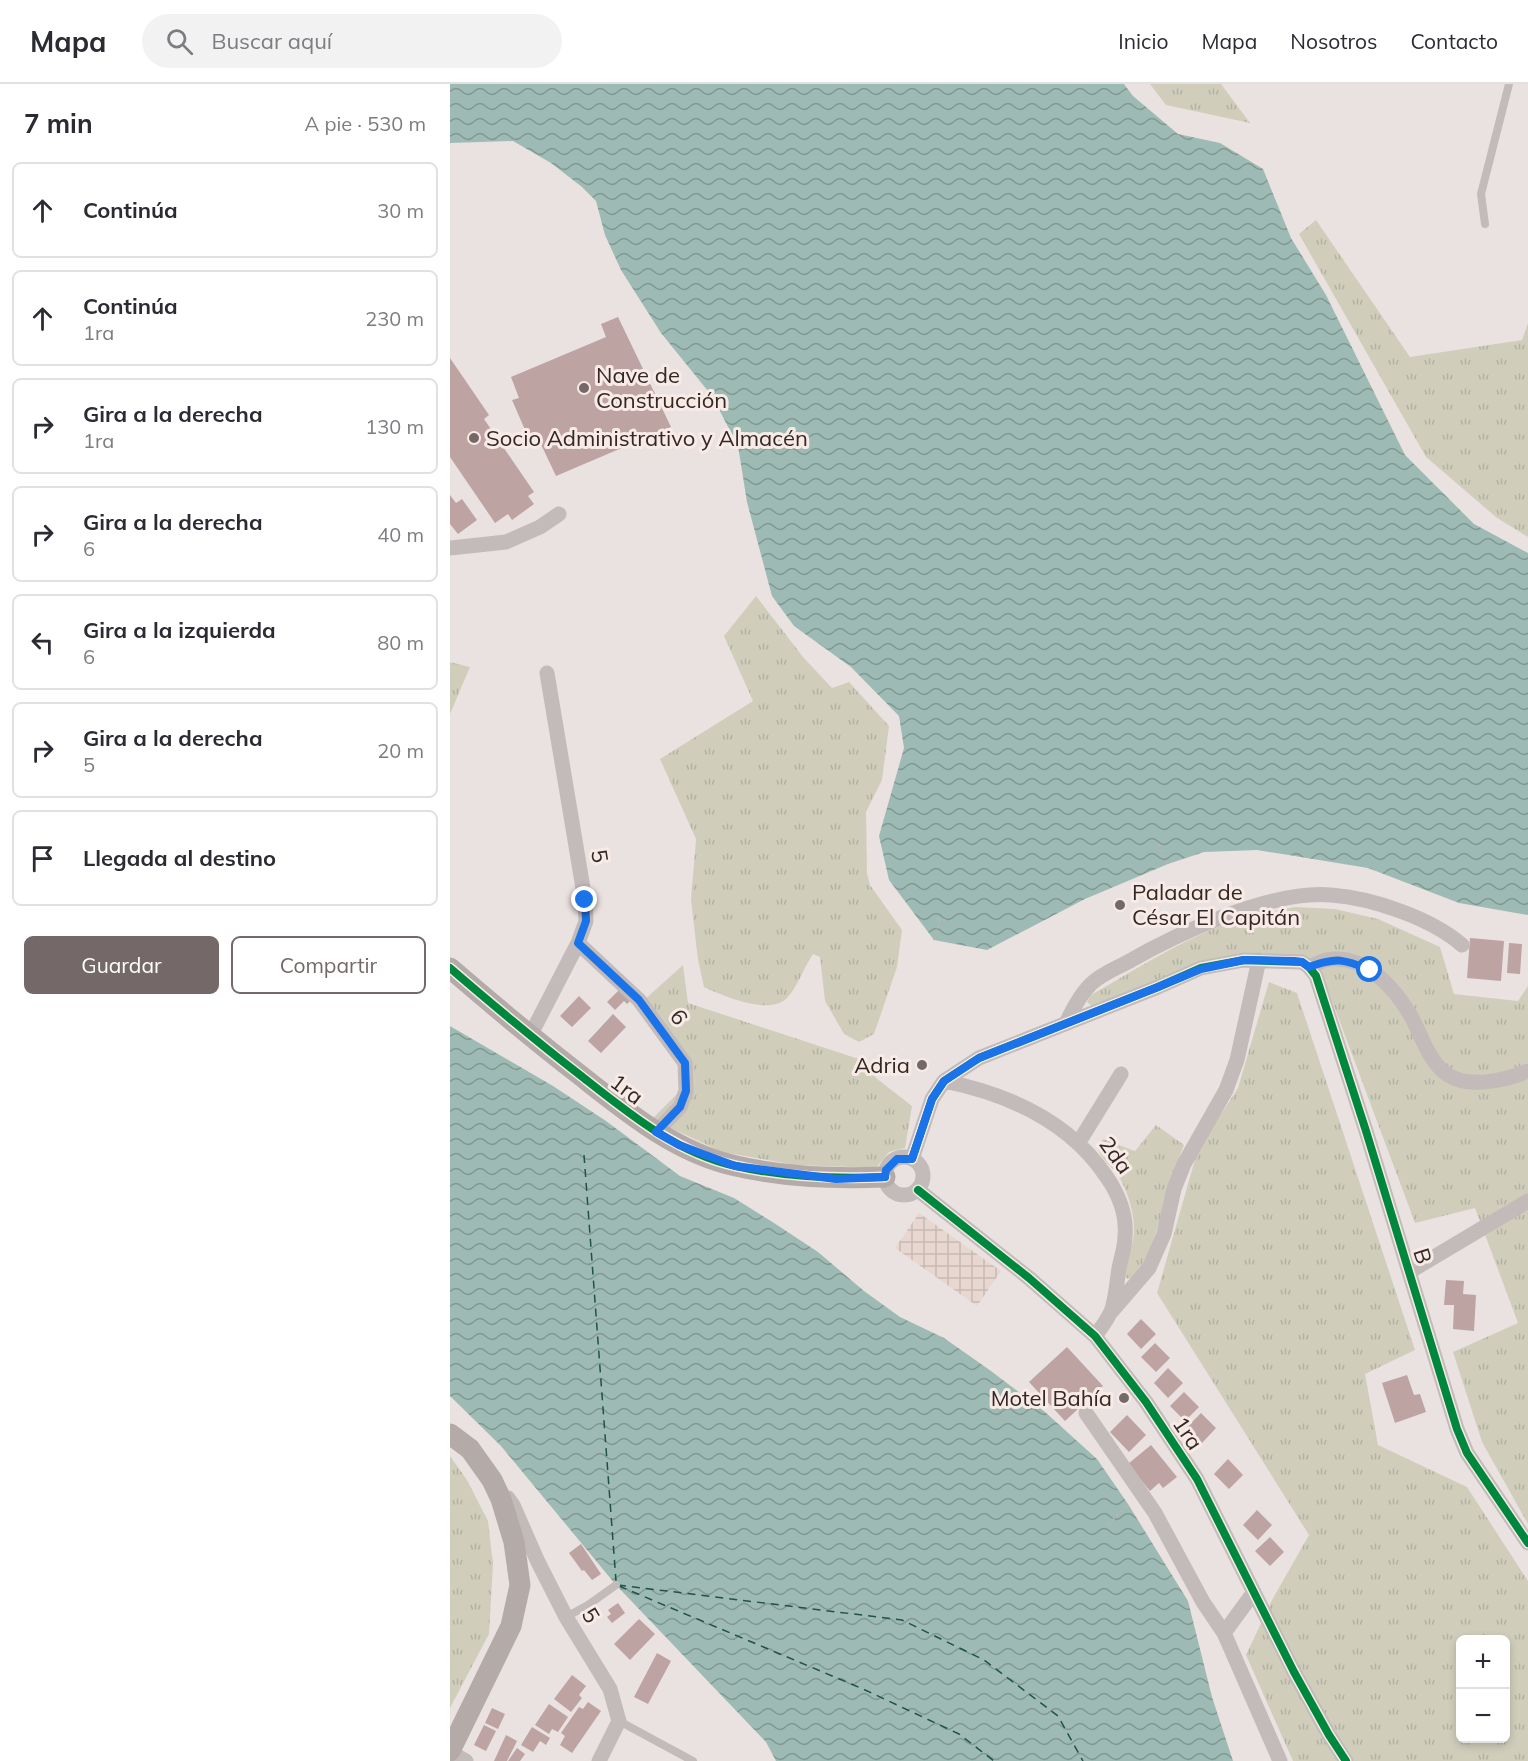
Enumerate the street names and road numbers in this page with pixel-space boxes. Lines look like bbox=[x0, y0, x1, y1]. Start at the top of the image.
street label: 5 bbox=[585, 847, 615, 865]
street label: 6 bbox=[664, 1003, 694, 1031]
street label: 1ra bbox=[605, 1068, 649, 1110]
street label: 2da bbox=[1093, 1131, 1139, 1179]
street label: B bbox=[1407, 1245, 1439, 1267]
street label: 1ra bbox=[1167, 1411, 1209, 1455]
street label: 5 bbox=[576, 1602, 606, 1628]

